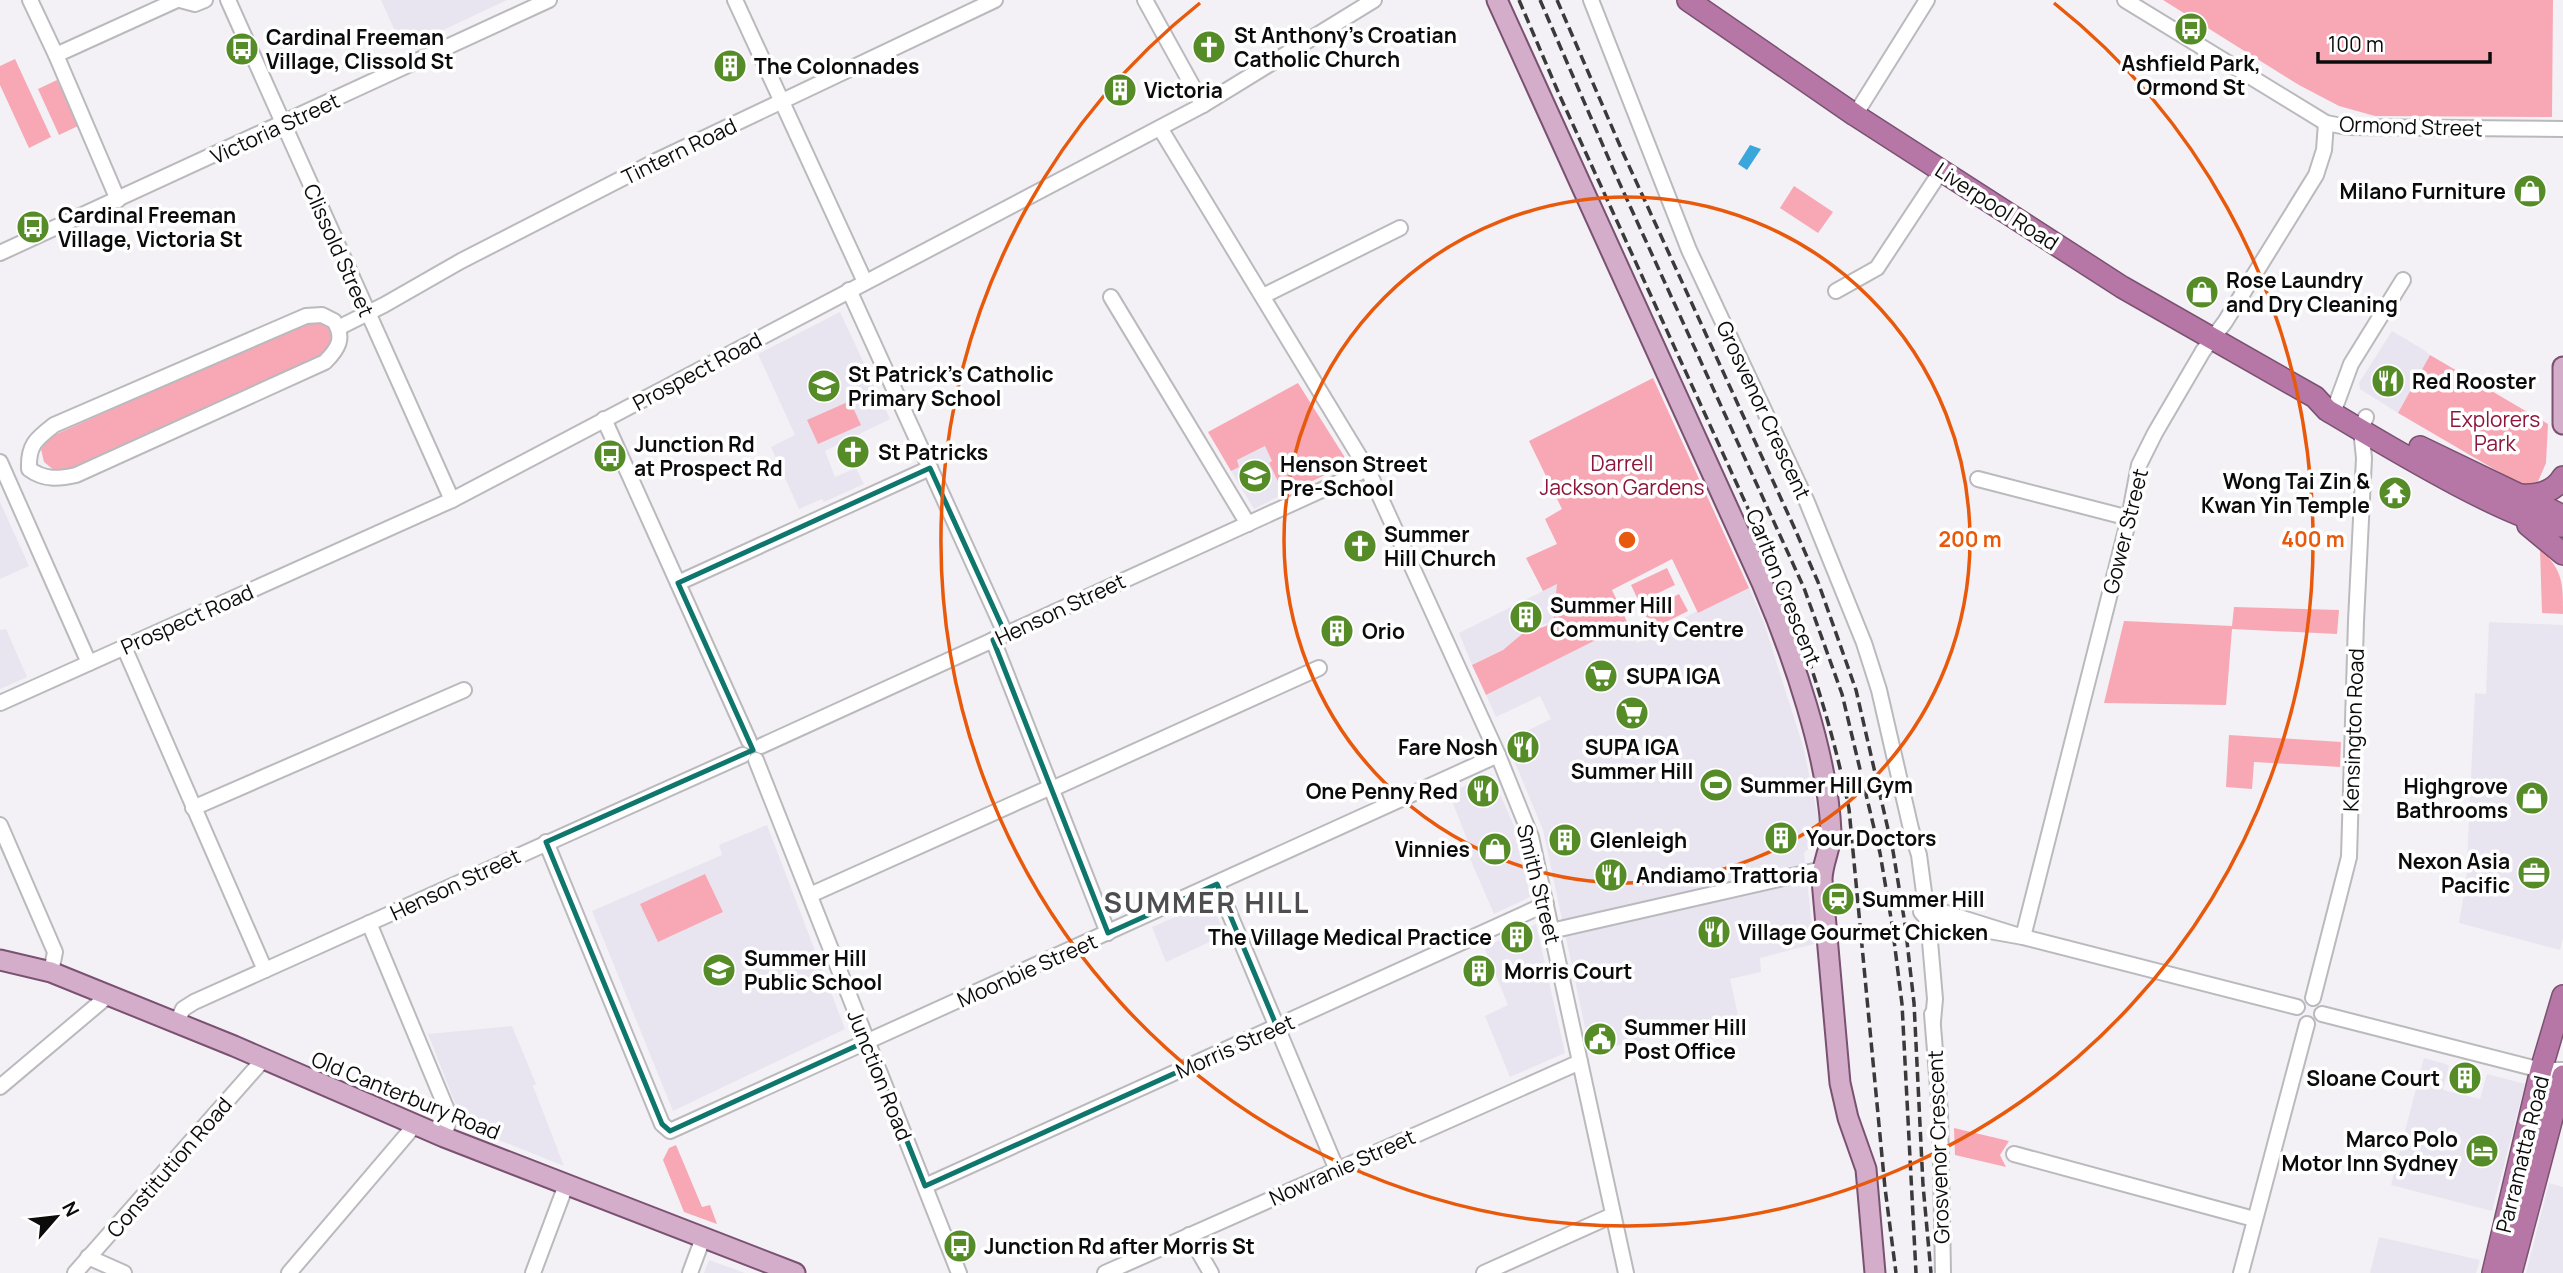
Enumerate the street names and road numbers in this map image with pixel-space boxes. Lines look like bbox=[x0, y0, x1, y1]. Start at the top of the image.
street label: Victoria Street bbox=[206, 86, 344, 170]
street label: Ormond Street bbox=[2339, 110, 2483, 142]
street label: Tintern Road bbox=[617, 111, 741, 191]
street label: Liverpool Road bbox=[1930, 156, 2064, 256]
street label: Clissold Street bbox=[297, 179, 381, 321]
street label: Grosvenor Crescent bbox=[1710, 316, 1818, 504]
street label: Prospect Road bbox=[628, 325, 766, 417]
street label: Gower Street bbox=[2096, 465, 2154, 597]
street label: Carlton Crescent bbox=[1740, 505, 1828, 669]
street label: Henson Street bbox=[990, 567, 1130, 651]
street label: Prospect Road bbox=[116, 577, 258, 661]
street label: Kensington Road bbox=[2336, 648, 2370, 812]
street label: Smith Street bbox=[1511, 821, 1567, 947]
street label: Henson Street bbox=[385, 842, 525, 926]
street label: Moonbie Street bbox=[953, 927, 1101, 1013]
street label: Junction Road bbox=[841, 1006, 919, 1144]
street label: Morris Street bbox=[1171, 1007, 1299, 1085]
street label: Old Canterbury Road bbox=[308, 1044, 504, 1146]
street label: Grosvenor Crescent bbox=[1921, 1050, 1955, 1244]
street label: Parramatta Road bbox=[2489, 1073, 2555, 1235]
street label: Constitution Road bbox=[100, 1091, 238, 1243]
street label: Nowranie Street bbox=[1265, 1122, 1419, 1212]

